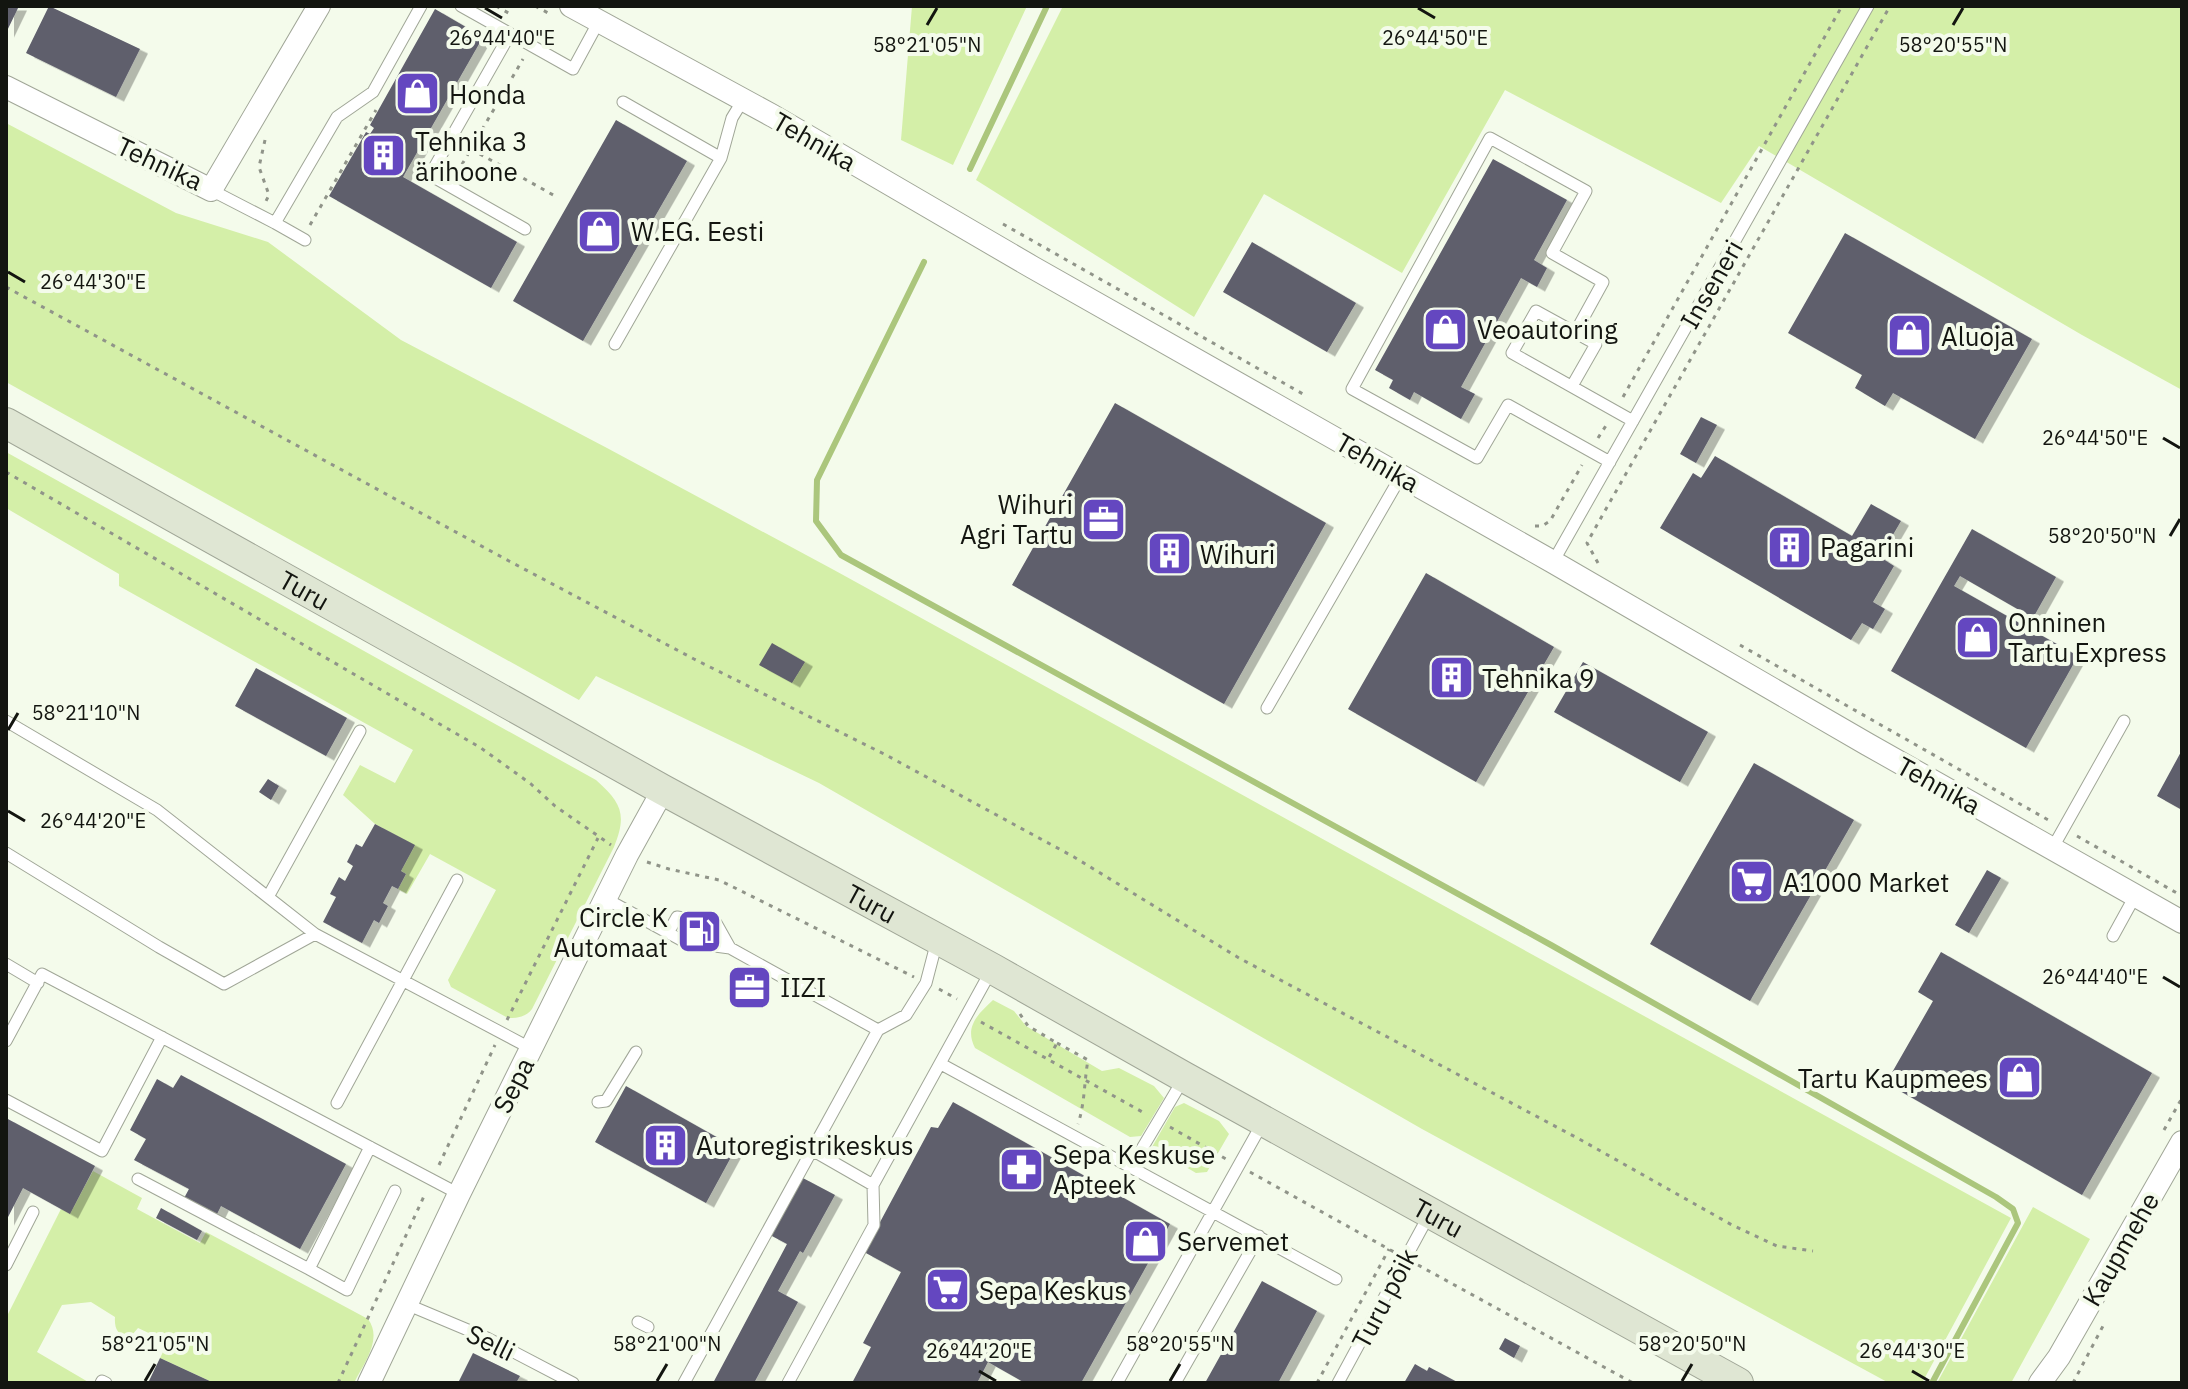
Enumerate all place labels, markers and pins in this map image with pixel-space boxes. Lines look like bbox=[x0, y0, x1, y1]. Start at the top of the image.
shop icon: Honda bbox=[394, 70, 442, 118]
place label: Honda bbox=[449, 77, 526, 111]
place label: Tehnika 3 ärihoone bbox=[415, 124, 528, 188]
building icon: Tehnika 3 ärihoone bbox=[360, 132, 408, 180]
shop icon: W.EG. Eesti bbox=[576, 207, 624, 255]
place label: W.EG. Eesti bbox=[631, 214, 764, 248]
shop icon: Veoautoring bbox=[1422, 305, 1470, 353]
place label: Veoautoring bbox=[1477, 312, 1618, 346]
shop icon: Aluoja bbox=[1886, 312, 1934, 360]
place label: Aluoja bbox=[1941, 319, 2015, 353]
place label: Wihuri Agri Tartu bbox=[960, 487, 1073, 551]
office icon: Wihuri Agri Tartu bbox=[1080, 495, 1128, 543]
building icon: Pagarini bbox=[1765, 523, 1813, 571]
building icon: Wihuri bbox=[1145, 530, 1193, 578]
place label: Pagarini bbox=[1820, 530, 1914, 564]
place label: Wihuri bbox=[1200, 537, 1275, 571]
place label: Onninen Tartu Express bbox=[2008, 605, 2167, 669]
shop icon: Onninen Tartu Express bbox=[1953, 613, 2001, 661]
building icon: Tehnika 9 bbox=[1427, 654, 1475, 702]
place label: Tehnika 9 bbox=[1482, 661, 1595, 695]
supermarket icon: A1000 Market bbox=[1728, 858, 1776, 906]
place label: A1000 Market bbox=[1783, 865, 1949, 899]
place label: Circle K Automaat bbox=[553, 900, 668, 964]
fuel station icon: Circle K Automaat bbox=[675, 908, 723, 956]
office icon: IIZI bbox=[725, 963, 773, 1011]
place label: IIZI bbox=[780, 970, 826, 1004]
shop icon: Tartu Kaupmees bbox=[1995, 1054, 2043, 1102]
place label: Tartu Kaupmees bbox=[1798, 1061, 1988, 1095]
building icon: Autoregistrikeskus bbox=[641, 1121, 689, 1169]
place label: Autoregistrikeskus bbox=[696, 1128, 914, 1162]
place label: Sepa Keskuse Apteek bbox=[1053, 1137, 1215, 1201]
pharmacy icon: Sepa Keskuse Apteek bbox=[998, 1145, 1046, 1193]
shop icon: Servemet bbox=[1122, 1217, 1170, 1265]
place label: Servemet bbox=[1177, 1224, 1289, 1258]
supermarket icon: Sepa Keskus bbox=[924, 1266, 972, 1314]
place label: Sepa Keskus bbox=[979, 1273, 1127, 1307]

